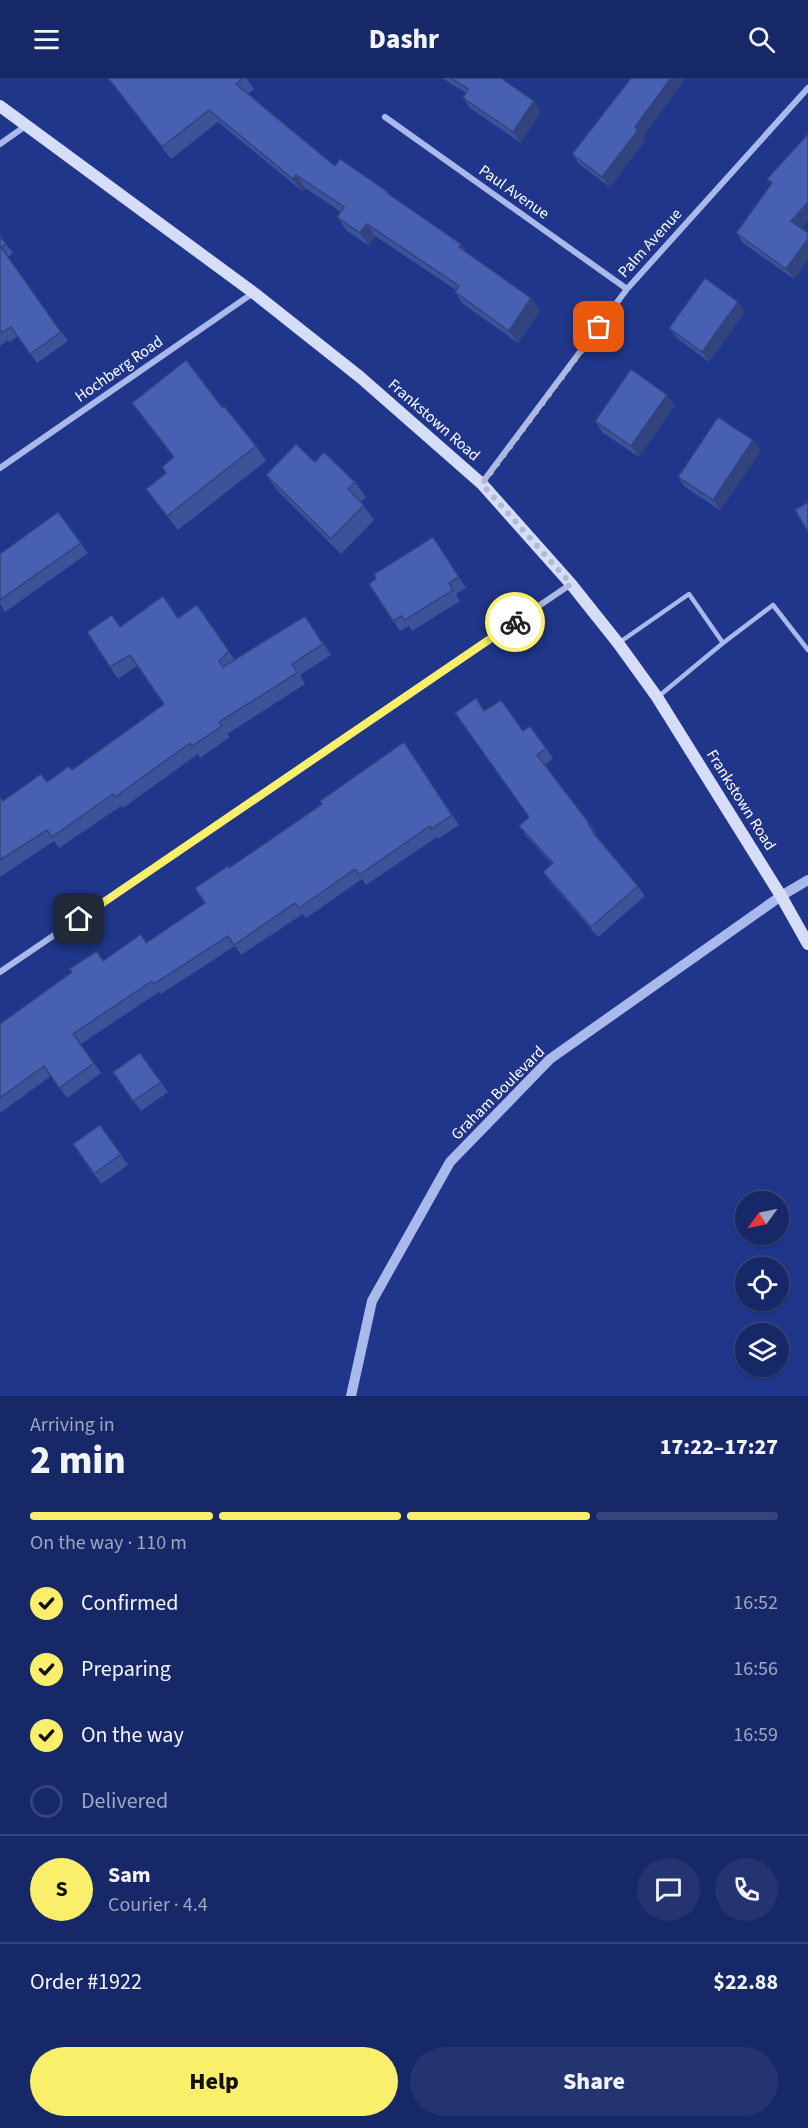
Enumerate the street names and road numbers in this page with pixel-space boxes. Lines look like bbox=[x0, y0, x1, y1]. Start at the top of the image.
street label: Paul Avenue bbox=[474, 160, 554, 224]
street label: Palm Avenue bbox=[613, 204, 687, 282]
street label: Hochberg Road bbox=[71, 330, 167, 408]
street label: Frankstown Road bbox=[383, 374, 485, 466]
street label: Frankstown Road bbox=[701, 745, 781, 855]
street label: Graham Boulevard bbox=[446, 1041, 550, 1145]

